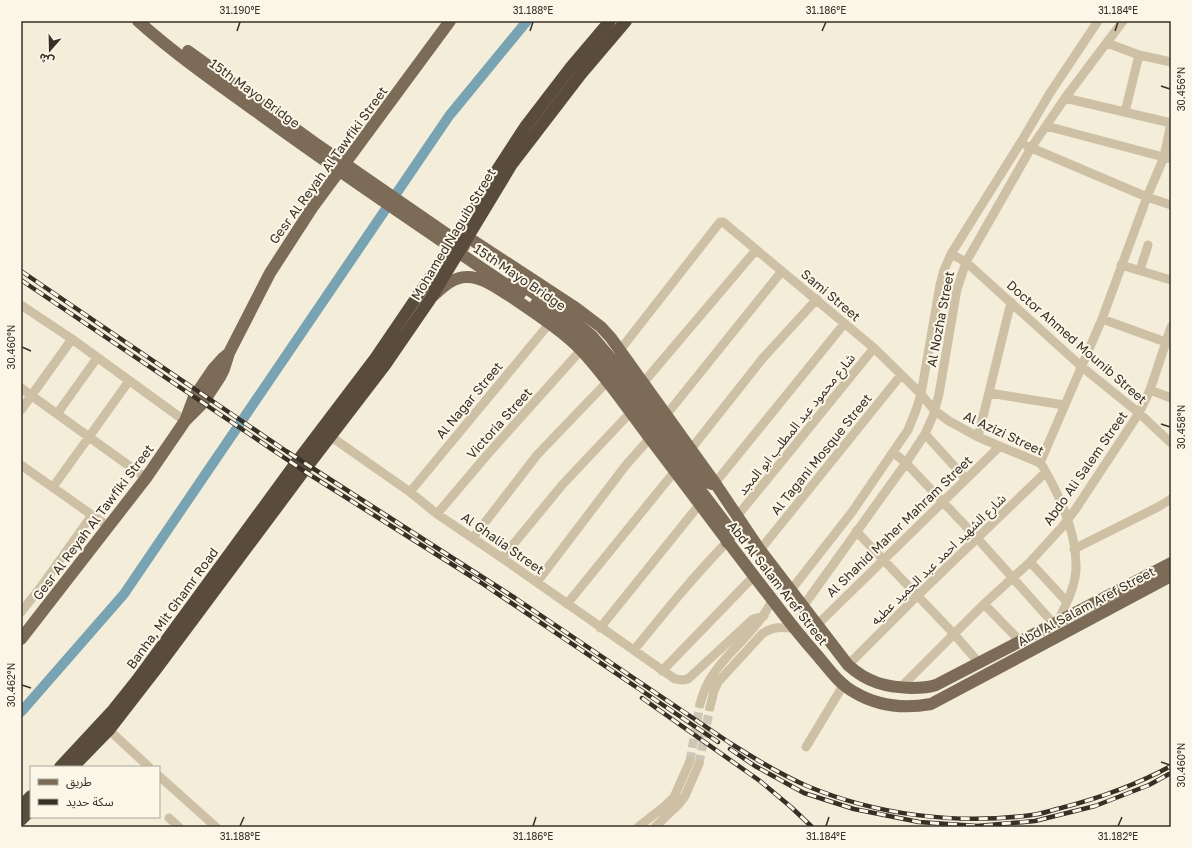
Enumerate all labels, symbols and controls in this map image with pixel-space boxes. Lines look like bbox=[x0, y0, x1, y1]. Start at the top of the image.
text: 31.190°E bbox=[220, 4, 260, 16]
text: 31.188°E bbox=[513, 4, 553, 16]
text: 31.186°E bbox=[806, 4, 846, 16]
text: 31.184°E bbox=[1098, 4, 1138, 16]
north arrow bbox=[30, 30, 70, 70]
text: ش bbox=[37, 50, 56, 69]
street label: 15th Mayo Bridge bbox=[207, 55, 303, 131]
text: 30.456°N bbox=[1175, 67, 1187, 111]
street label: Gesr Al Reyah Al Tawfiki Street bbox=[265, 83, 391, 247]
street label: Mohamed Naguib Street bbox=[407, 165, 499, 303]
street label: 15th Mayo Bridge bbox=[471, 240, 569, 314]
street label: Sami Street bbox=[798, 266, 864, 324]
street label: Al Nozha Street bbox=[923, 270, 957, 368]
street label: Doctor Ahmed Mounib Street bbox=[1004, 277, 1150, 407]
text: 30.460°N bbox=[5, 325, 17, 369]
street label: شارع محمود عبد المطلب ابو المجد bbox=[734, 350, 860, 500]
street label: Al Nagar Street bbox=[432, 358, 506, 442]
street label: Victoria Street bbox=[463, 384, 535, 462]
street label: Al Tagani Mosque Street bbox=[767, 390, 875, 518]
text: 30.458°N bbox=[1175, 405, 1187, 449]
street label: Al Azizi Street bbox=[961, 407, 1047, 459]
street label: Abdo Ali Salem Street bbox=[1040, 408, 1130, 528]
street label: Gesr Al Reyah Al Tawfiki Street bbox=[29, 441, 157, 603]
street label: Al Shahid Maher Mahram Street bbox=[823, 452, 975, 600]
street label: شارع الشهيد احمد عبد الحميد عطيه bbox=[867, 490, 1011, 630]
street label: Al Ghalia Street bbox=[459, 509, 547, 577]
street label: Abd Al Salam Aref Street bbox=[725, 518, 831, 648]
street label: Banha, Mit Ghamr Road bbox=[123, 544, 221, 672]
street label: Abd Al Salam Aref Street bbox=[1015, 563, 1157, 649]
text: 30.462°N bbox=[5, 663, 17, 707]
text: 30.460°N bbox=[1175, 743, 1187, 787]
legend bbox=[30, 766, 160, 818]
text: طريق bbox=[66, 774, 92, 790]
text: سكة حديد bbox=[66, 794, 114, 809]
text: 31.188°E bbox=[220, 830, 260, 842]
text: 31.186°E bbox=[513, 830, 553, 842]
text: 31.184°E bbox=[806, 830, 846, 842]
text: 31.182°E bbox=[1098, 830, 1138, 842]

